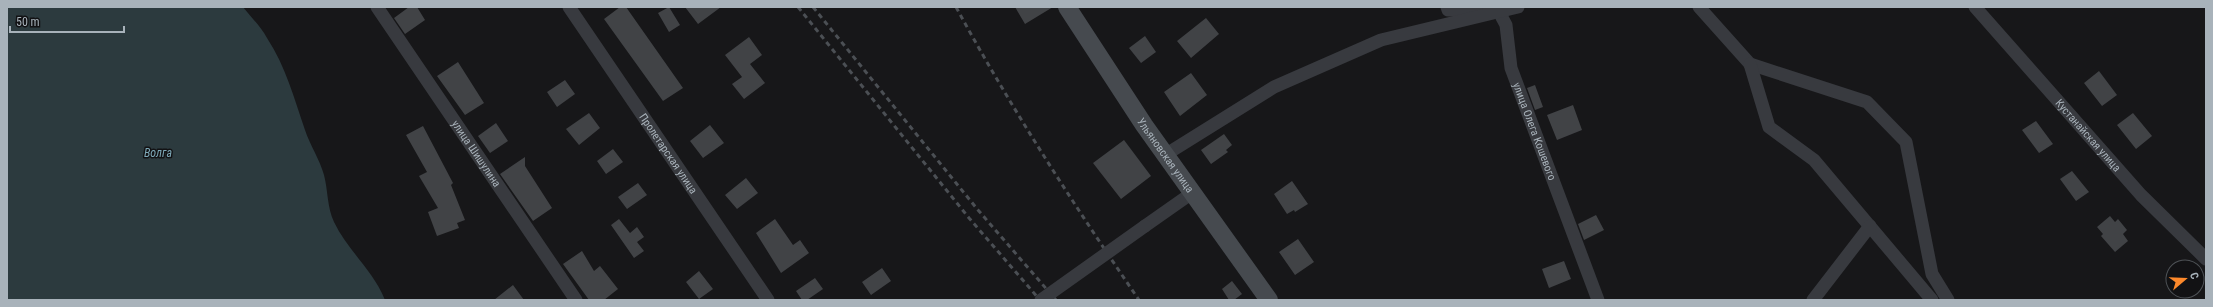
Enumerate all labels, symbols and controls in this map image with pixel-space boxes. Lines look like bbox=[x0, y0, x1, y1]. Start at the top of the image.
scale bar bbox=[10, 8, 124, 34]
text: 50 m bbox=[16, 15, 40, 29]
street label: улица Олега Кошевого bbox=[1510, 81, 1559, 183]
street label: Кустанайская улица bbox=[2052, 97, 2123, 174]
street label: Пролетарская улица bbox=[636, 111, 700, 196]
street label: Ульяновская улица bbox=[1134, 116, 1196, 195]
street label: улица Шишулина bbox=[449, 118, 503, 190]
water label: Волга bbox=[144, 146, 172, 160]
north arrow bbox=[2165, 259, 2205, 299]
text: С bbox=[2187, 271, 2201, 281]

